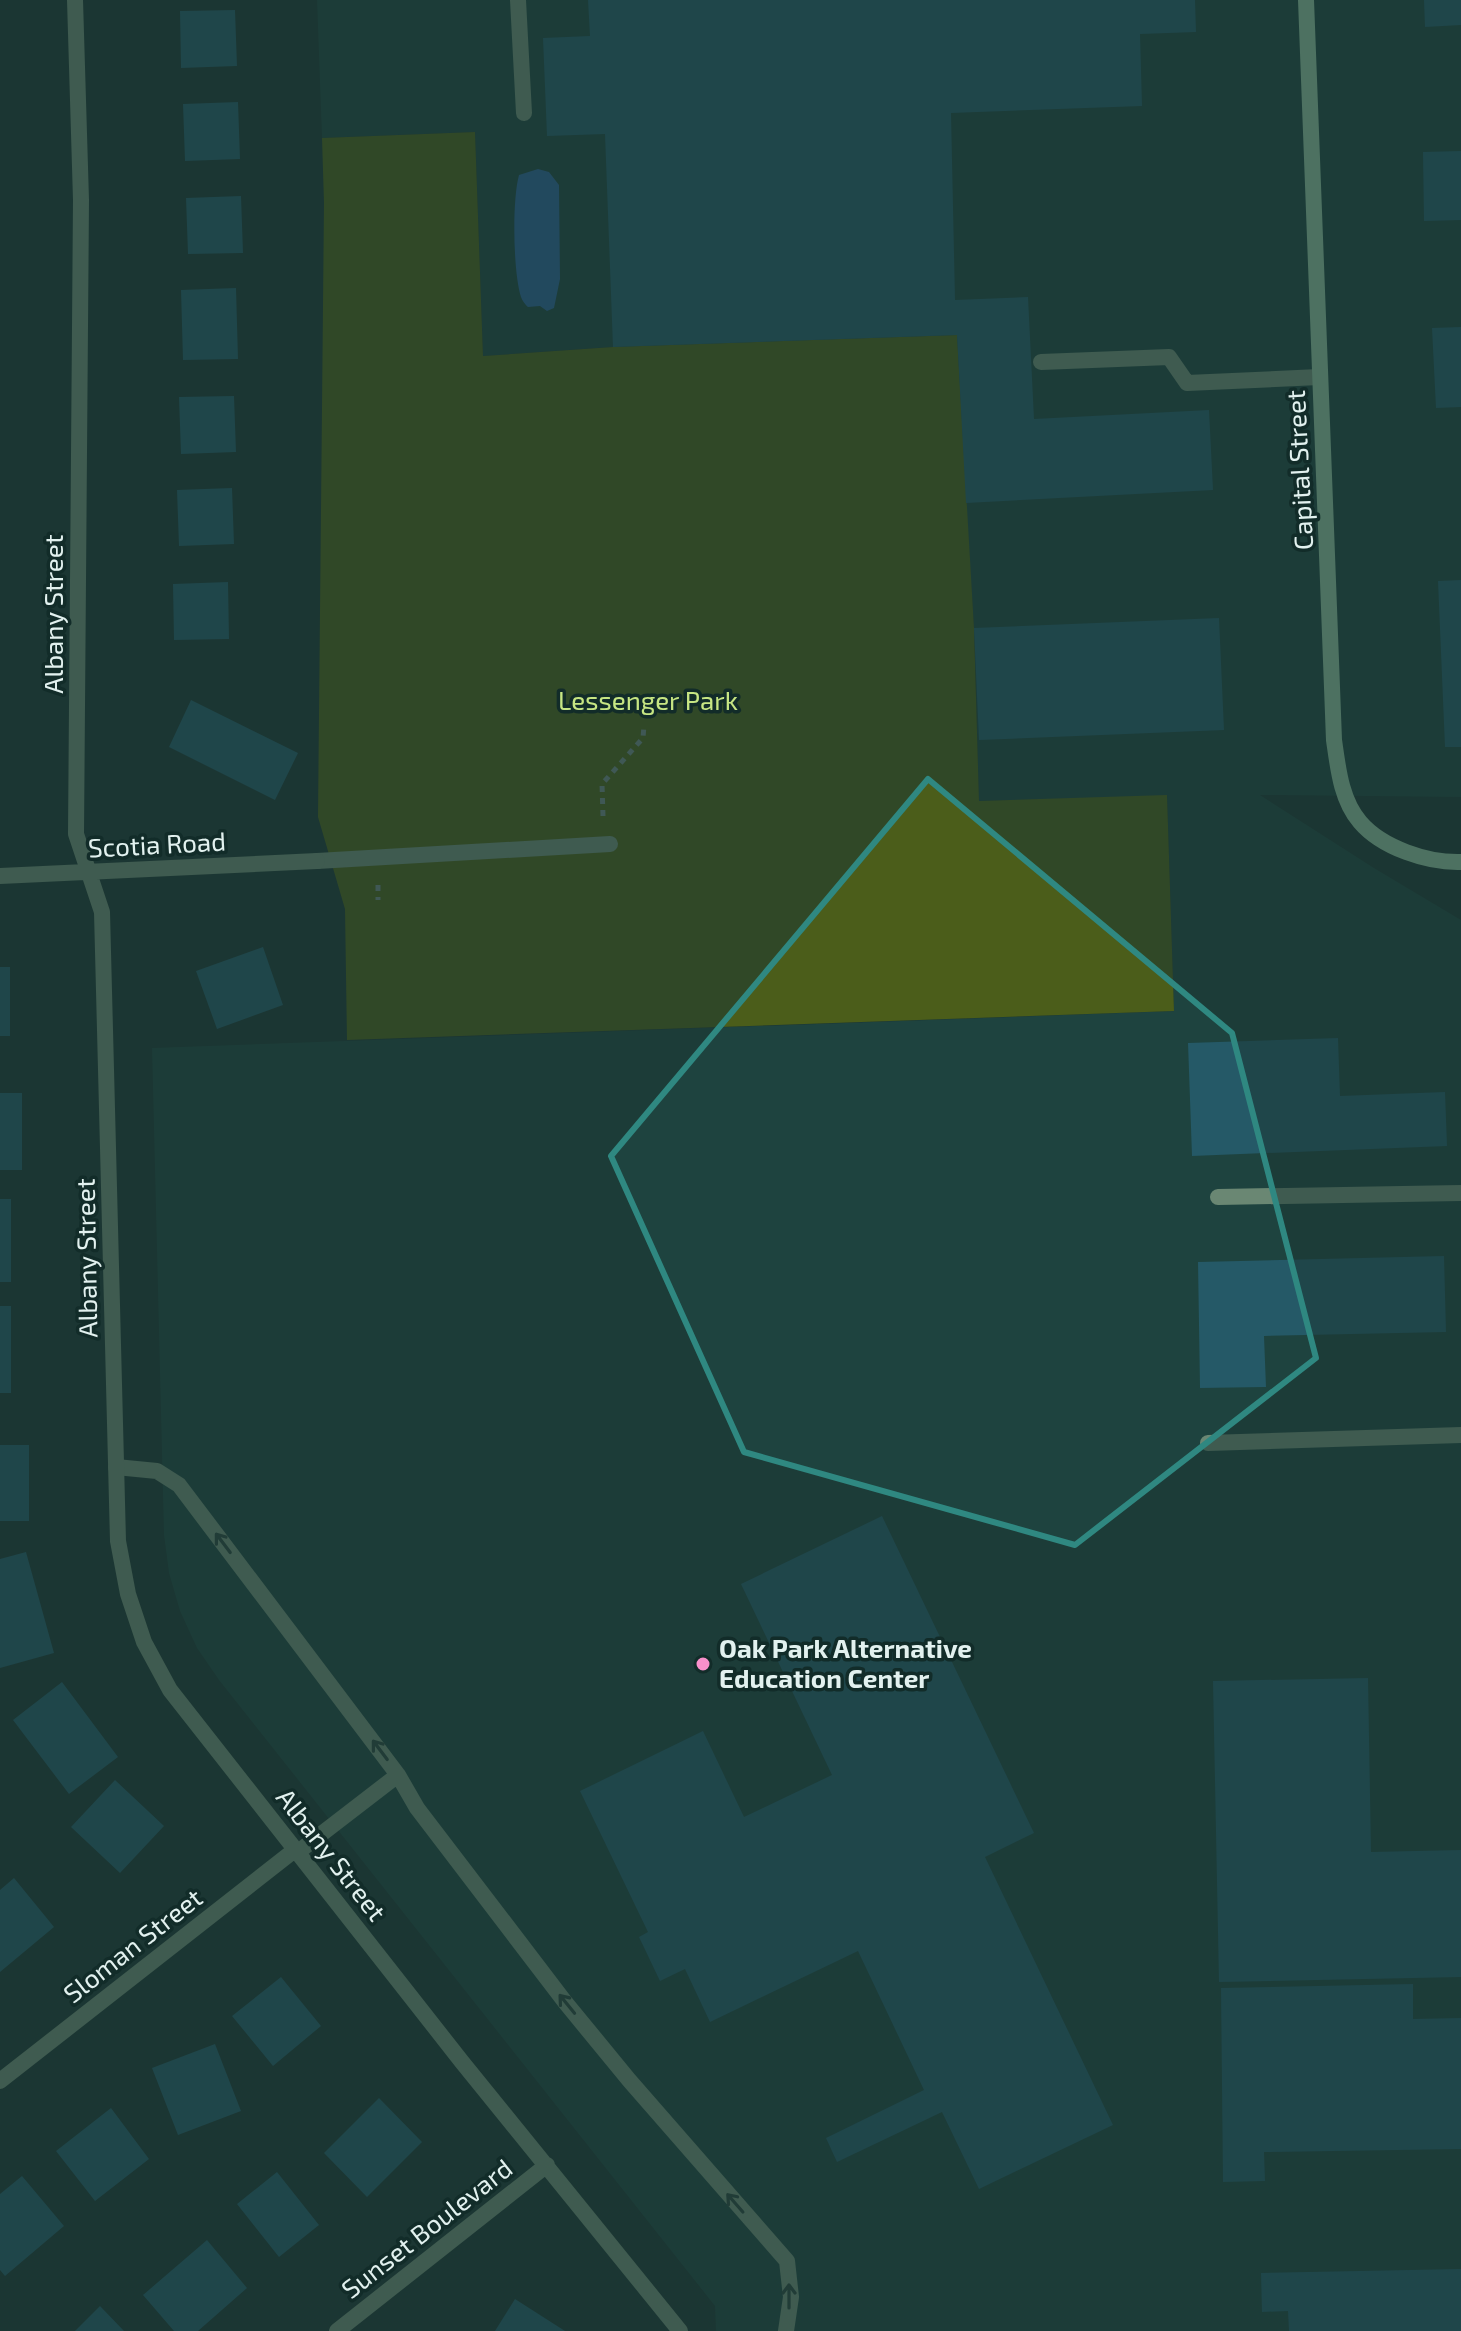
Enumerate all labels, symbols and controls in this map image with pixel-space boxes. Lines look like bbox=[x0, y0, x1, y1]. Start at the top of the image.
street label: Capital Street bbox=[1279, 389, 1318, 551]
street label: Albany Street bbox=[37, 534, 68, 694]
park label: Lessenger Park bbox=[558, 684, 738, 715]
street label: Scotia Road bbox=[87, 824, 227, 863]
street label: Albany Street bbox=[69, 1178, 102, 1338]
one-way arrow bbox=[215, 1532, 232, 1554]
place label: Oak Park Alternative Education Center bbox=[719, 1632, 972, 1693]
marker: Oak Park Alternative Education Center bbox=[694, 1655, 712, 1673]
one-way arrow bbox=[371, 1740, 388, 1762]
street label: Albany Street bbox=[271, 1782, 394, 1926]
street label: Sloman Street bbox=[57, 1881, 208, 2009]
one-way arrow bbox=[559, 1994, 576, 2015]
street label: Sunset Boulevard bbox=[335, 2152, 517, 2304]
one-way arrow bbox=[727, 2193, 745, 2213]
one-way arrow bbox=[781, 2283, 797, 2310]

